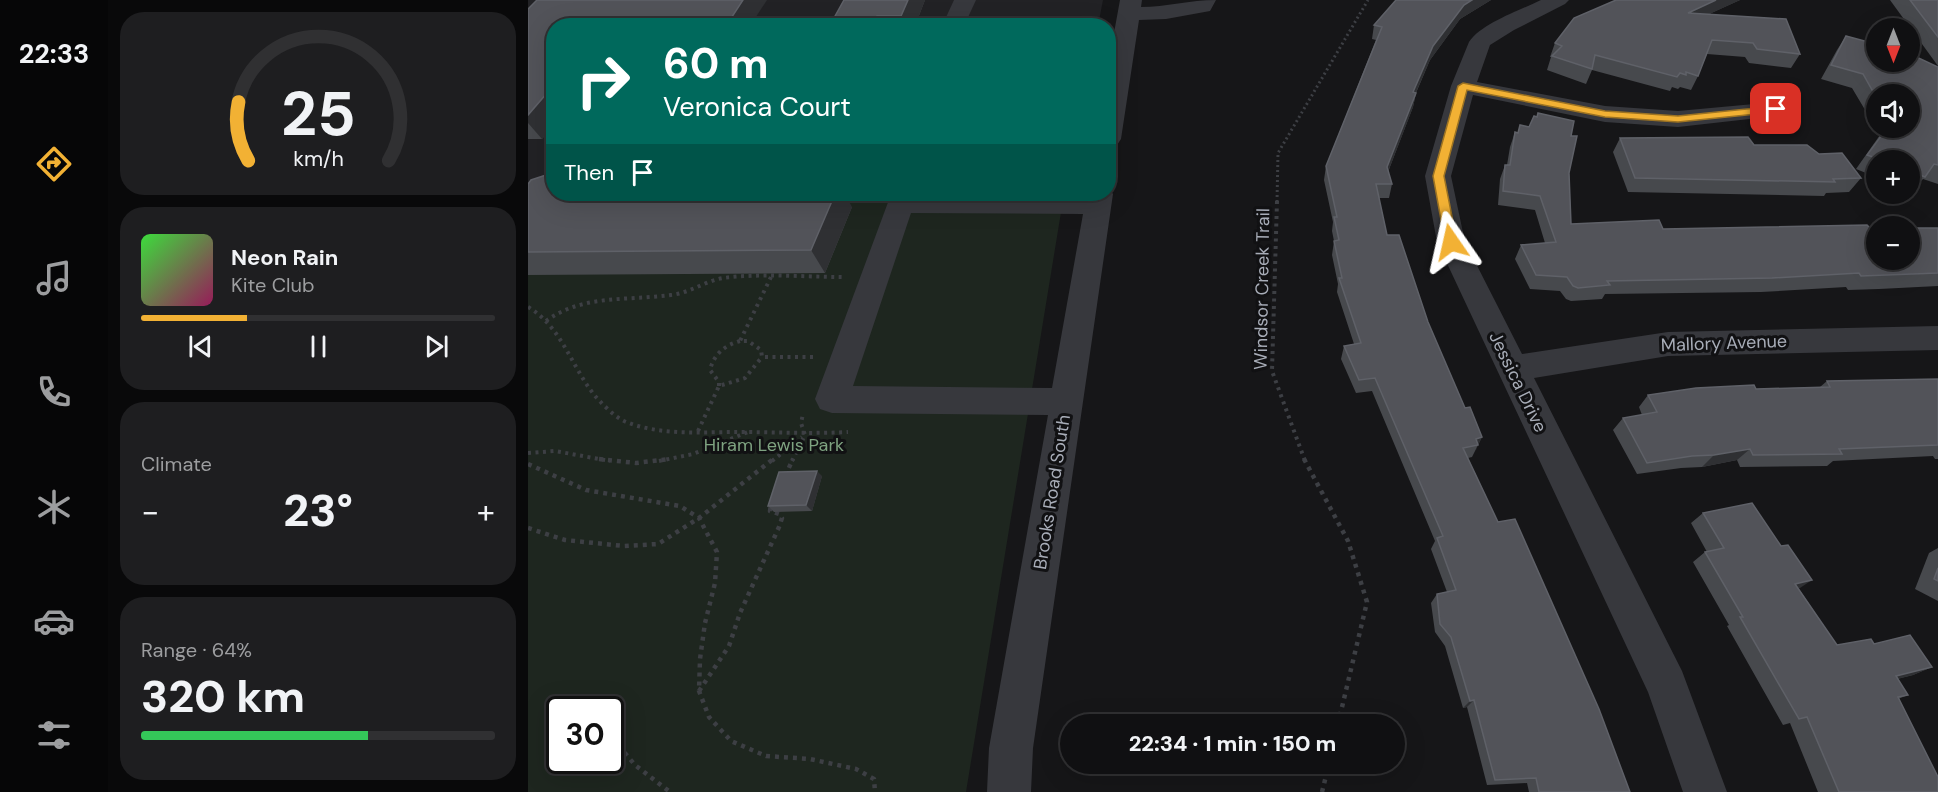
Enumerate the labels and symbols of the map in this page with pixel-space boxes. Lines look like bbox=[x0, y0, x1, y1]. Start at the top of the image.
north arrow bbox=[1866, 18, 1920, 72]
pin bbox=[1750, 83, 1801, 134]
street label: Windsor Creek Trail bbox=[1249, 208, 1275, 370]
position arrow bbox=[1419, 210, 1483, 274]
street label: Jessica Drive bbox=[1483, 328, 1553, 436]
street label: Mallory Avenue bbox=[1660, 329, 1788, 357]
street label: Brooks Road South bbox=[1028, 413, 1076, 571]
park label: Hiram Lewis Park bbox=[704, 433, 844, 457]
speed limit sign: 30 bbox=[546, 696, 624, 774]

